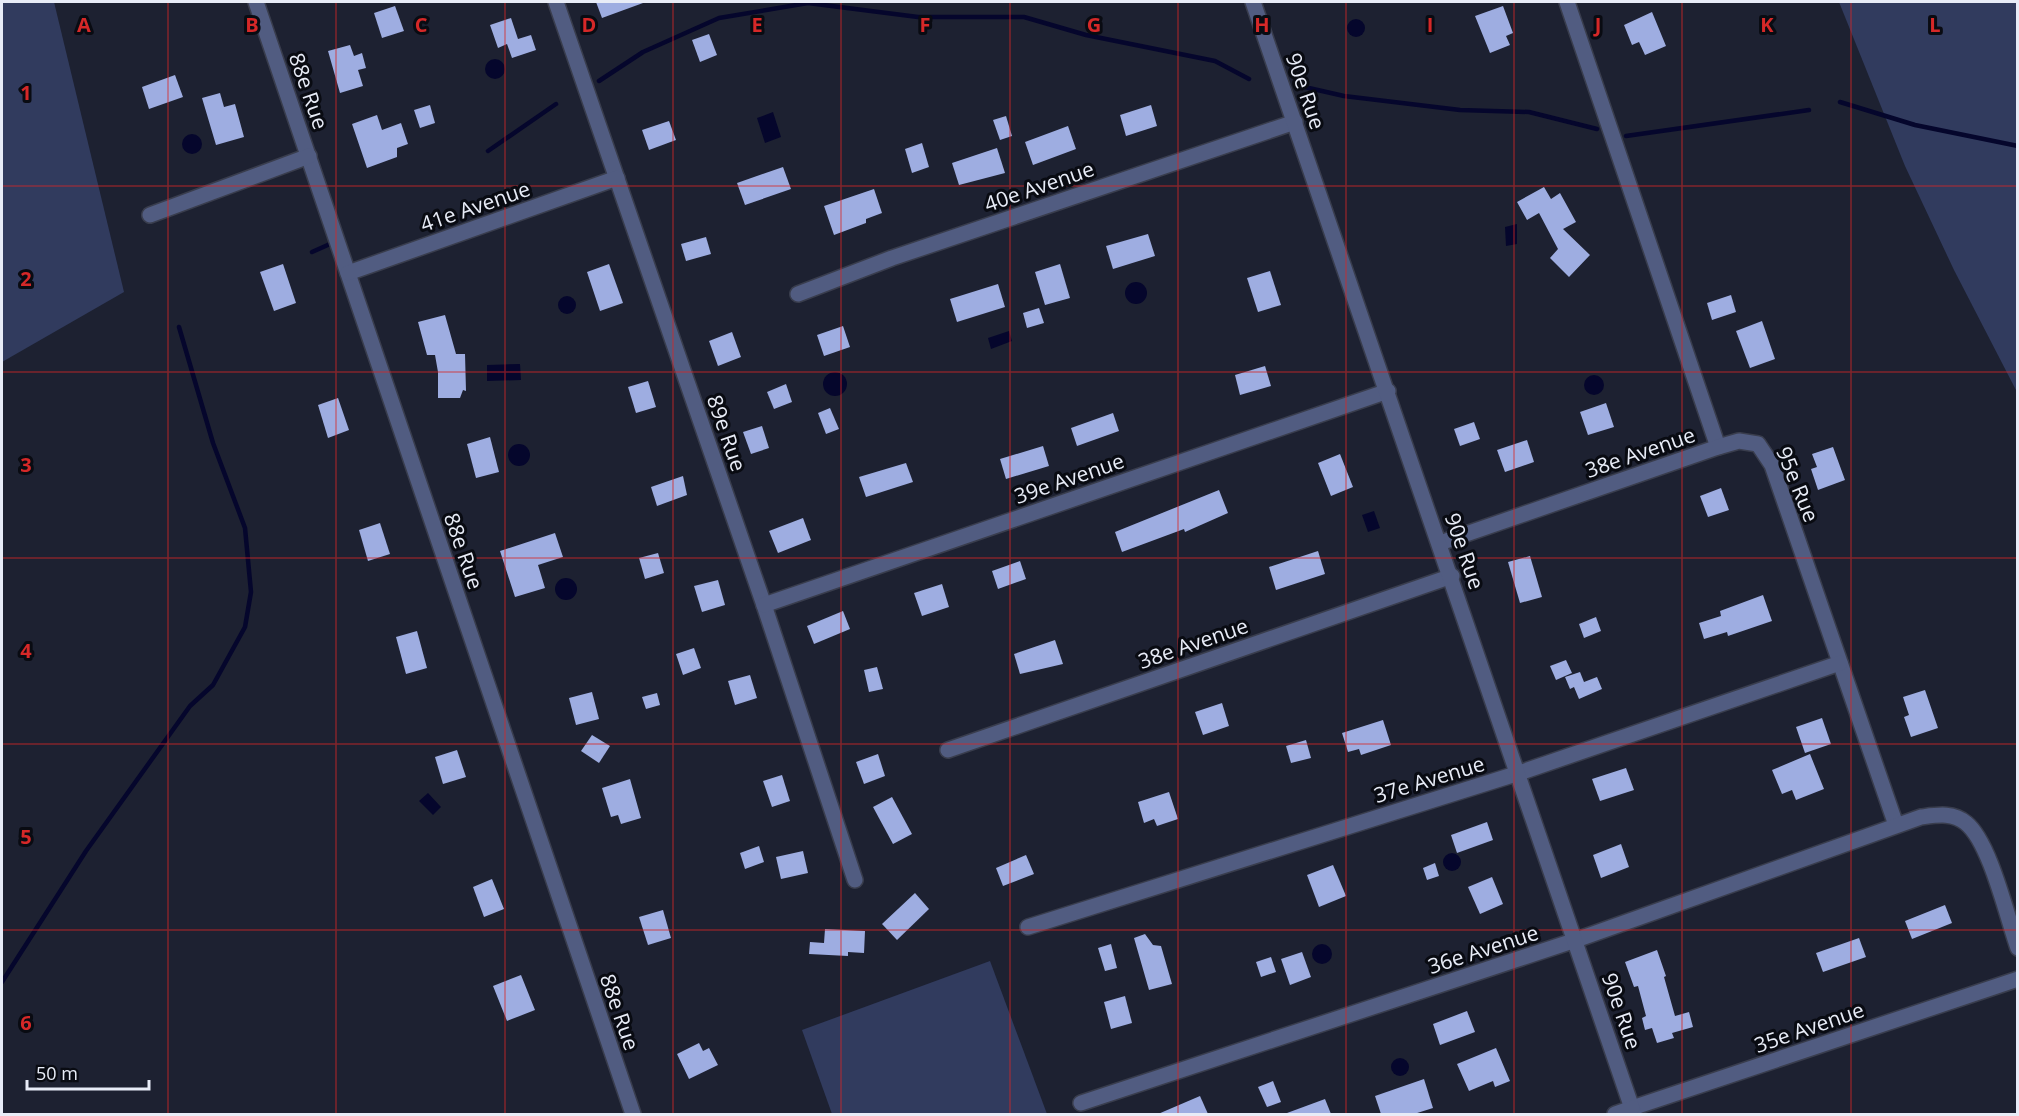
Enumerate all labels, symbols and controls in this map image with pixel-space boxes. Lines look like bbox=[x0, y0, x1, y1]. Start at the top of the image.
text: A bbox=[77, 11, 91, 38]
text: B bbox=[245, 11, 259, 38]
text: C bbox=[415, 11, 428, 38]
text: D bbox=[582, 11, 596, 38]
text: E bbox=[751, 11, 763, 38]
text: F bbox=[920, 11, 930, 38]
text: G bbox=[1087, 11, 1101, 38]
text: H bbox=[1254, 11, 1270, 38]
text: I bbox=[1427, 11, 1433, 38]
text: J bbox=[1593, 11, 1601, 38]
text: K bbox=[1760, 11, 1774, 38]
text: L bbox=[1929, 11, 1941, 38]
street label: 88e Rue bbox=[283, 49, 335, 133]
street label: 90e Rue bbox=[1280, 49, 1332, 133]
text: 1 bbox=[20, 79, 32, 106]
street label: 40e Avenue bbox=[980, 154, 1098, 218]
street label: 41e Avenue bbox=[416, 174, 534, 238]
text: 2 bbox=[20, 265, 32, 292]
street label: 89e Rue bbox=[701, 391, 753, 475]
street label: 38e Avenue bbox=[1581, 420, 1699, 484]
street label: 95e Rue bbox=[1770, 442, 1826, 526]
street label: 39e Avenue bbox=[1010, 446, 1128, 510]
text: 3 bbox=[20, 451, 32, 478]
street label: 88e Rue bbox=[438, 509, 490, 593]
street label: 90e Rue bbox=[1439, 509, 1491, 593]
street label: 38e Avenue bbox=[1134, 611, 1252, 675]
text: 4 bbox=[20, 637, 32, 664]
street label: 37e Avenue bbox=[1370, 749, 1488, 809]
text: 5 bbox=[20, 823, 32, 850]
street label: 36e Avenue bbox=[1424, 918, 1542, 980]
street label: 90e Rue bbox=[1596, 969, 1648, 1053]
street label: 88e Rue bbox=[594, 970, 646, 1054]
street label: 35e Avenue bbox=[1750, 995, 1868, 1059]
text: 6 bbox=[20, 1009, 32, 1036]
scale bar bbox=[27, 1053, 148, 1091]
text: 50 m bbox=[36, 1061, 78, 1085]

